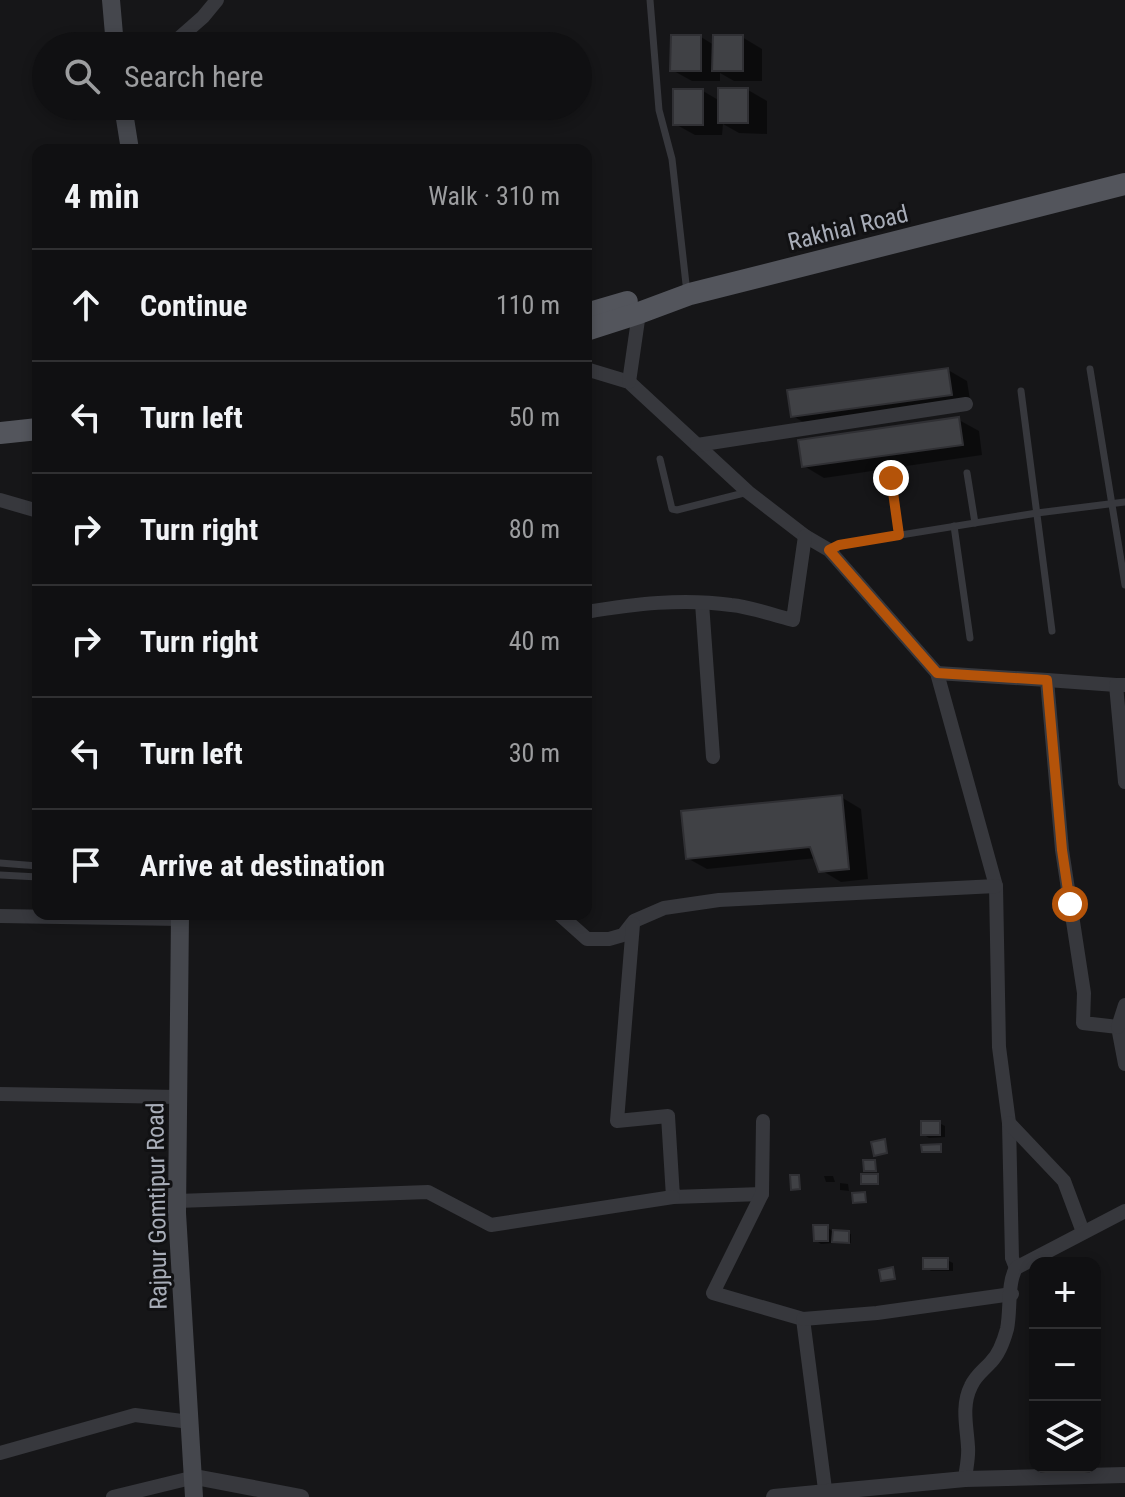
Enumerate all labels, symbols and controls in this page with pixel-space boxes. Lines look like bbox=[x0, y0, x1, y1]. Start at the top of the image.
search box bbox=[32, 32, 592, 120]
icon: search bbox=[60, 54, 104, 98]
text: Search here bbox=[124, 59, 264, 94]
text: 4 min bbox=[64, 176, 140, 216]
text: Walk · 310 m bbox=[428, 181, 560, 211]
street label: Rakhial Road bbox=[785, 200, 911, 256]
icon: ahead bbox=[64, 283, 108, 327]
text: Continue bbox=[140, 288, 247, 323]
text: 110 m bbox=[496, 290, 560, 320]
icon: left bbox=[64, 395, 108, 439]
text: Turn left bbox=[140, 400, 243, 435]
text: 50 m bbox=[509, 402, 560, 432]
route end bbox=[873, 460, 909, 496]
icon: right bbox=[64, 507, 108, 551]
text: Turn right bbox=[140, 512, 258, 547]
text: 80 m bbox=[509, 514, 560, 544]
icon: right bbox=[64, 619, 108, 663]
text: Turn right bbox=[140, 624, 258, 659]
text: 40 m bbox=[509, 626, 560, 656]
icon: left bbox=[64, 731, 108, 775]
text: Turn left bbox=[140, 736, 243, 771]
text: 30 m bbox=[509, 738, 560, 768]
icon: arrive bbox=[64, 843, 108, 887]
text: Arrive at destination bbox=[140, 848, 385, 883]
route start bbox=[1052, 886, 1088, 922]
street label: Rajpur Gomtipur Road bbox=[141, 1102, 173, 1310]
map controls bbox=[1029, 1257, 1101, 1473]
button: + bbox=[1029, 1257, 1101, 1329]
button: − bbox=[1029, 1329, 1101, 1401]
button: layers bbox=[1029, 1401, 1101, 1473]

